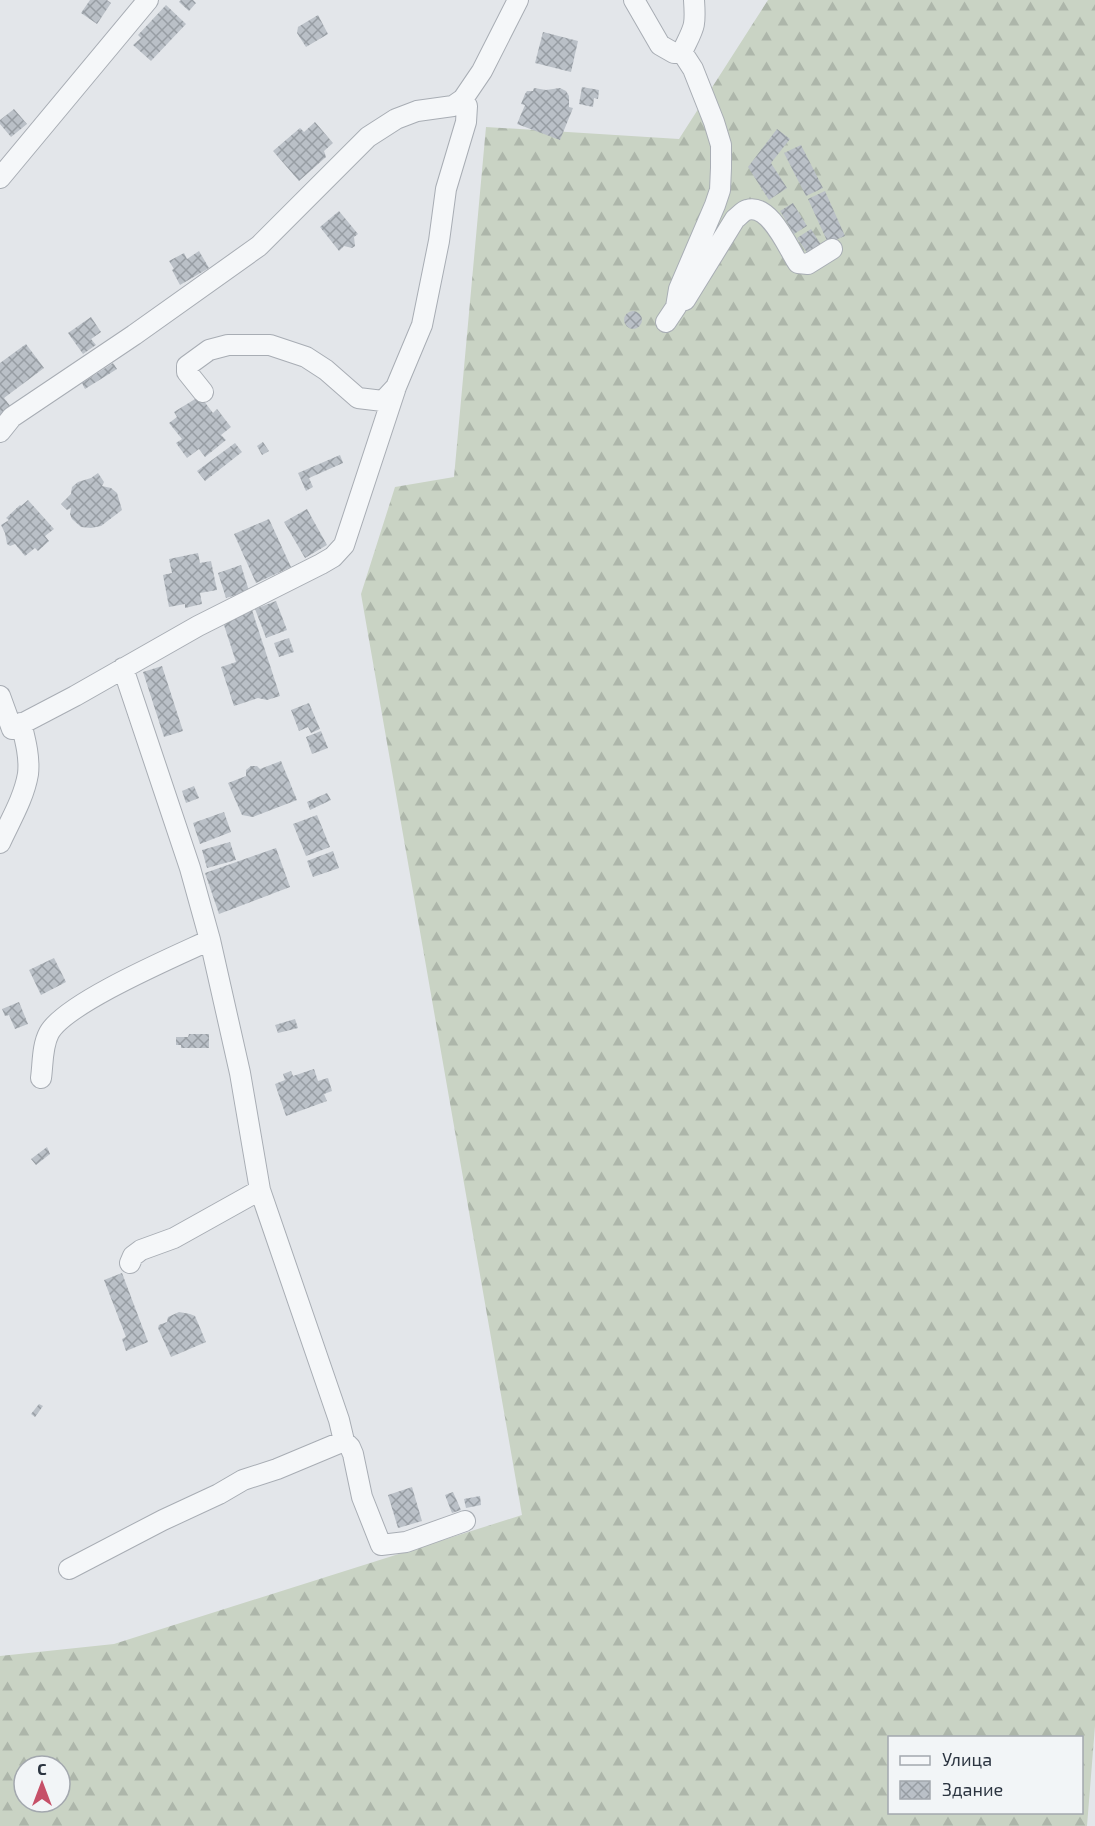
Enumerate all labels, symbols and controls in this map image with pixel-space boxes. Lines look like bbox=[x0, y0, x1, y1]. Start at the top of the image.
legend bbox=[888, 1736, 1083, 1814]
text: Улица bbox=[942, 1748, 992, 1770]
north arrow bbox=[12, 1754, 72, 1814]
text: С bbox=[37, 1759, 47, 1778]
text: Здание bbox=[942, 1778, 1003, 1800]

